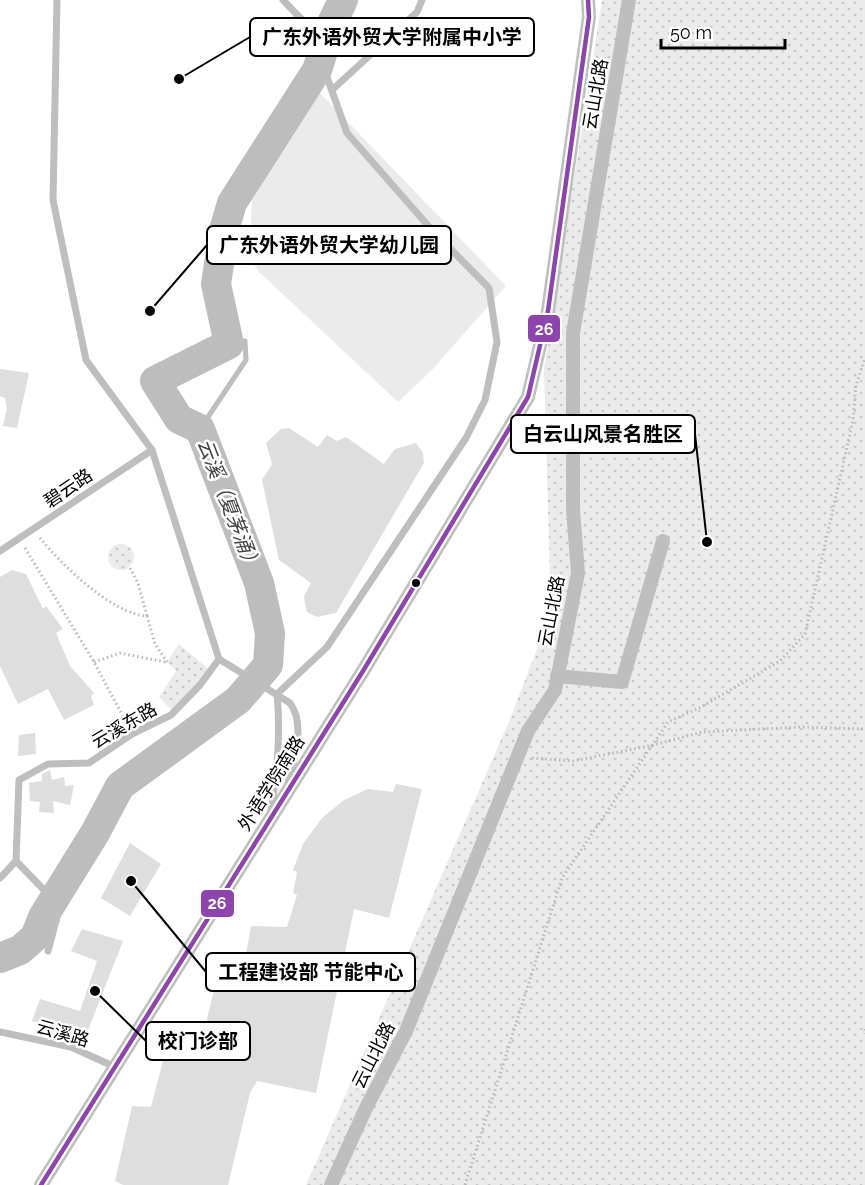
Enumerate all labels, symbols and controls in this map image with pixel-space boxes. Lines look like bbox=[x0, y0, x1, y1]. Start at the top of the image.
scale bar bbox=[661, 12, 786, 50]
callout: 广东外语外贸大学附属中小学 bbox=[250, 18, 534, 56]
text: 50 m bbox=[670, 22, 712, 43]
text: 广东外语外贸大学附属中小学 bbox=[262, 25, 522, 49]
street label: 云山北路 bbox=[578, 57, 612, 131]
callout: 广东外语外贸大学幼儿园 bbox=[207, 226, 451, 264]
text: 广东外语外贸大学幼儿园 bbox=[219, 233, 439, 257]
line badge: 26 bbox=[527, 314, 561, 343]
text: 26 bbox=[535, 320, 554, 339]
callout: 白云山风景名胜区 bbox=[511, 415, 695, 453]
text: 白云山风景名胜区 bbox=[523, 422, 683, 446]
water label: 云溪（夏茅涌） bbox=[193, 435, 265, 575]
street label: 碧云路 bbox=[40, 464, 96, 512]
street label: 云山北路 bbox=[534, 574, 568, 648]
unlabelled marker bbox=[410, 577, 422, 589]
street label: 云溪东路 bbox=[88, 698, 160, 752]
street label: 外语学院南路 bbox=[233, 732, 309, 834]
line badge: 26 bbox=[200, 889, 235, 918]
text: 26 bbox=[208, 894, 227, 913]
callout: 工程建设部 节能中心 bbox=[206, 953, 415, 991]
text: 工程建设部 节能中心 bbox=[219, 960, 403, 984]
street label: 云溪路 bbox=[34, 1015, 92, 1051]
street label: 云山北路 bbox=[347, 1018, 399, 1092]
callout: 校门诊部 bbox=[146, 1022, 250, 1060]
text: 校门诊部 bbox=[158, 1029, 238, 1053]

